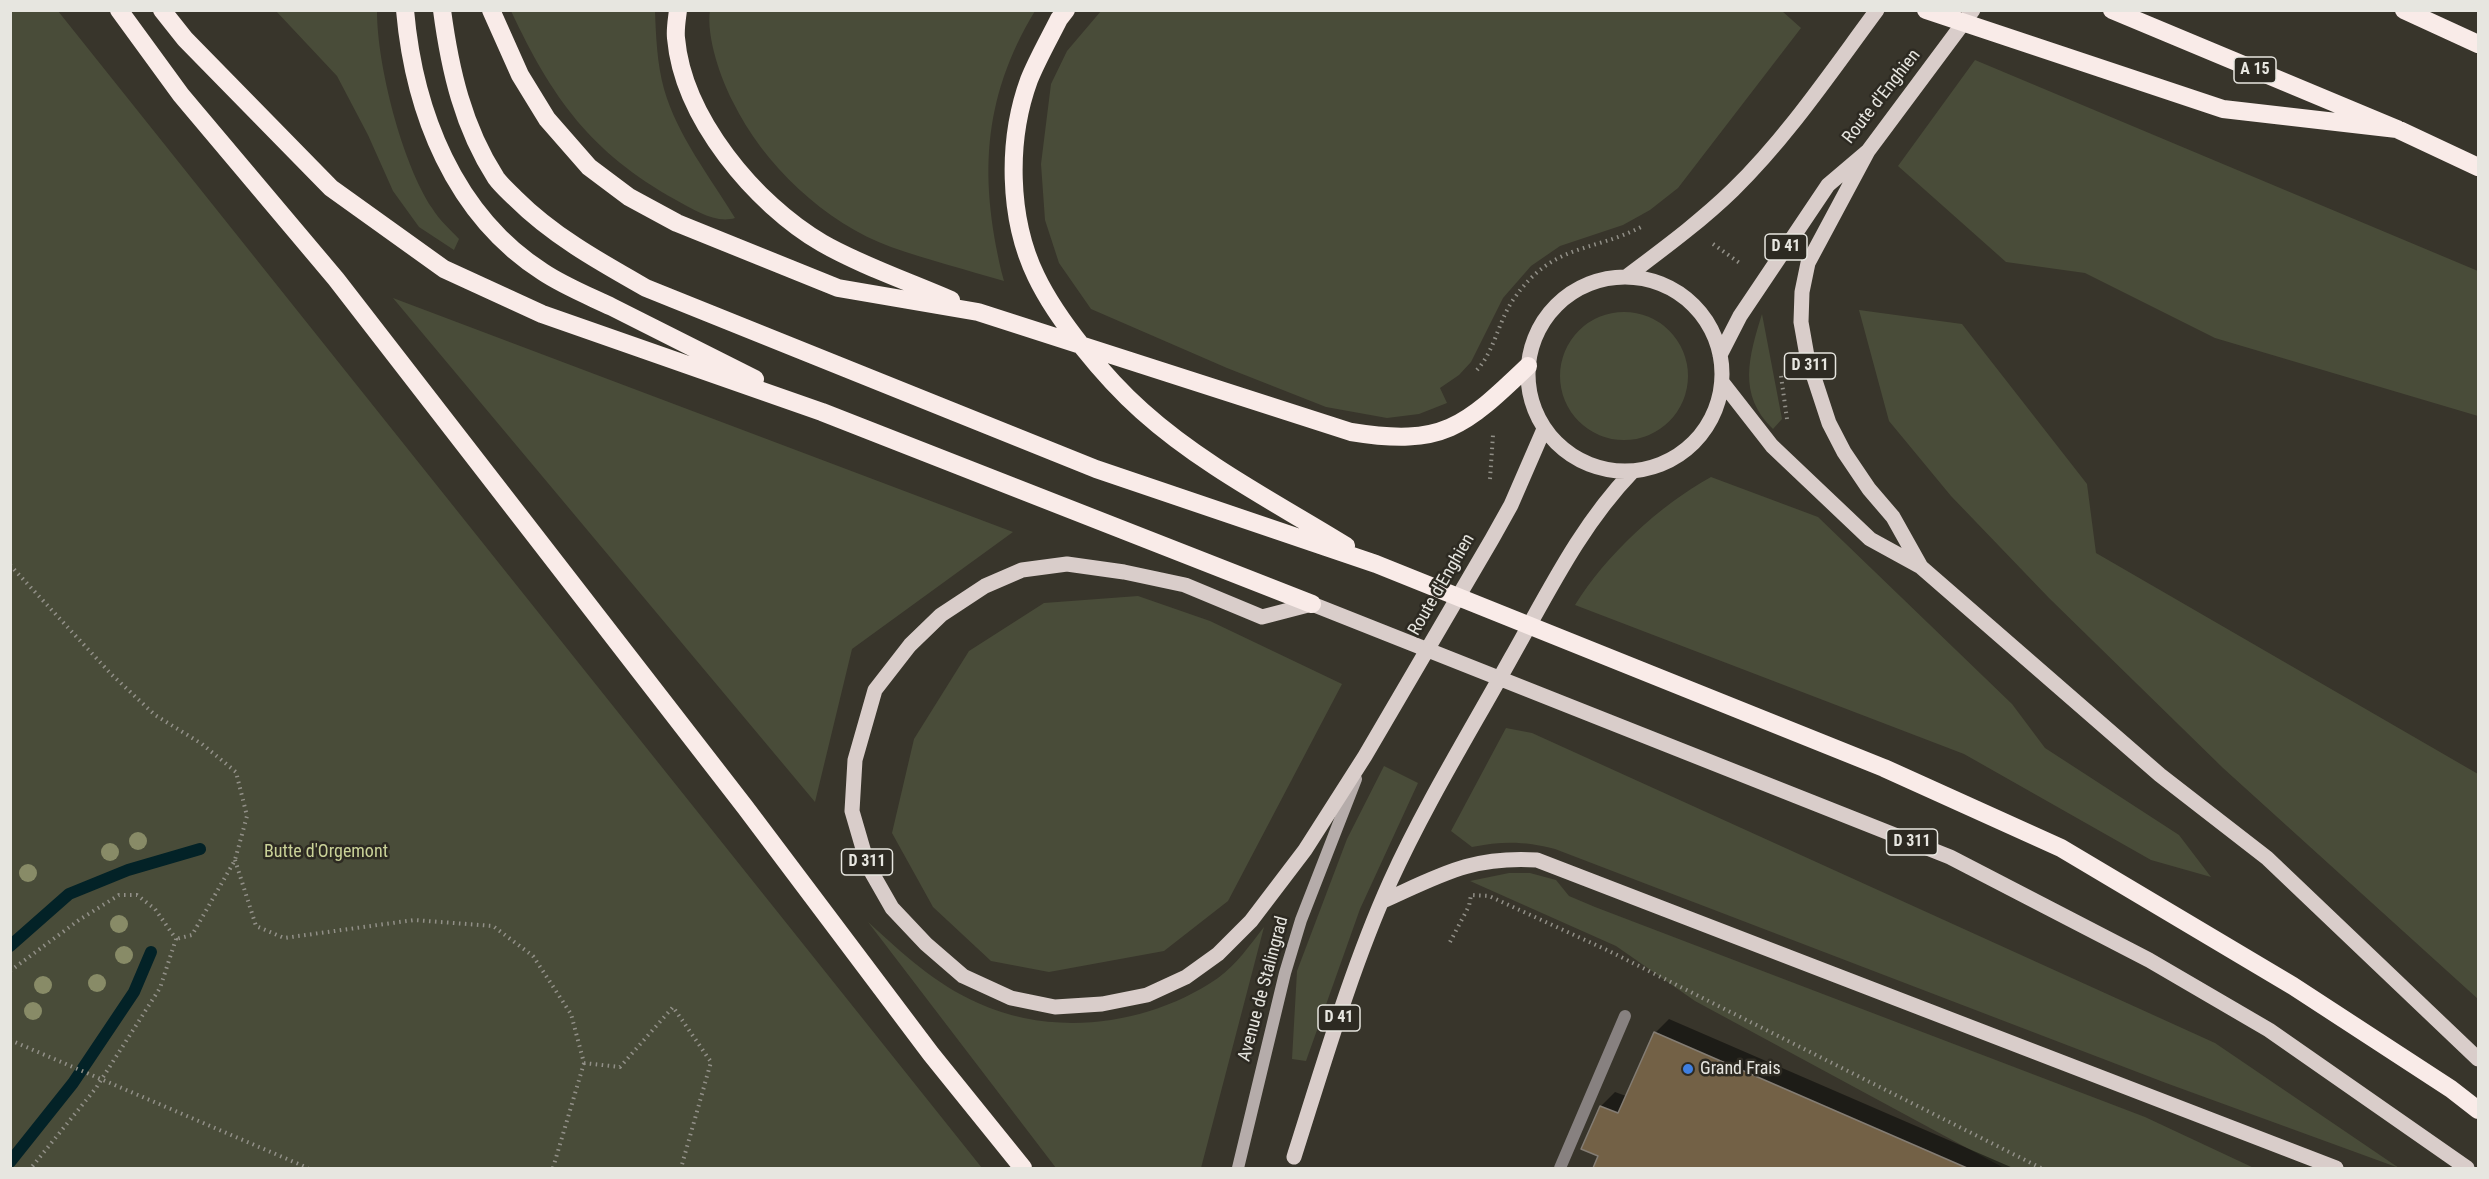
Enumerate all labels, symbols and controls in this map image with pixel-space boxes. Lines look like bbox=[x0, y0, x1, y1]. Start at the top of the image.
street label: Route d'Enghien bbox=[1838, 46, 1926, 148]
road number: A 15 bbox=[2234, 57, 2276, 83]
road number: D 41 bbox=[1765, 234, 1807, 260]
road number: D 311 bbox=[1784, 353, 1836, 379]
street label: Route d'Enghien bbox=[1404, 530, 1480, 640]
road number: D 311 bbox=[1886, 829, 1938, 855]
park label: Butte d'Orgemont bbox=[264, 841, 388, 863]
road number: D 311 bbox=[842, 849, 892, 875]
street label: Avenue de Stalingrad bbox=[1234, 914, 1294, 1064]
road number: D 41 bbox=[1318, 1005, 1360, 1031]
place label: Grand Frais bbox=[1700, 1058, 1781, 1080]
marker: Grand Frais bbox=[1681, 1062, 1695, 1076]

